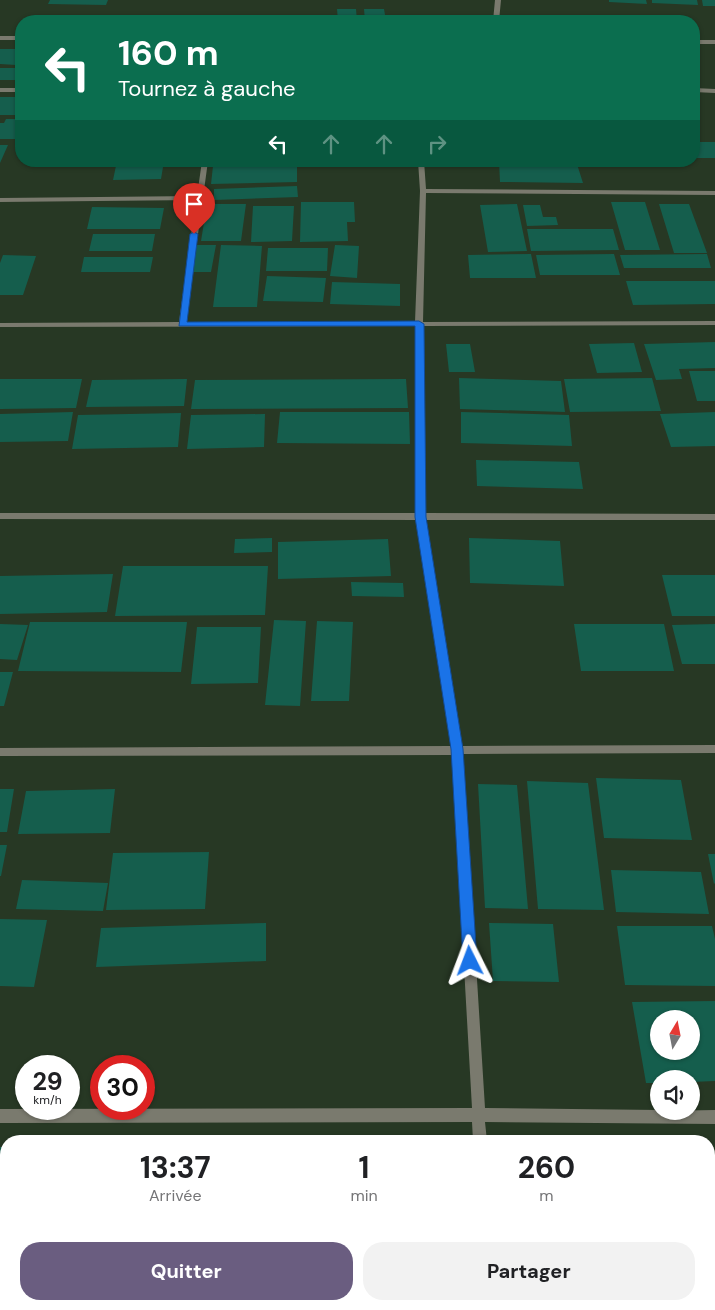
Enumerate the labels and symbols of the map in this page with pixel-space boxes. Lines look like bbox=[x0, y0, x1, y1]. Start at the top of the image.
pin bbox=[173, 183, 215, 234]
position arrow bbox=[443, 934, 495, 986]
north arrow bbox=[650, 1010, 700, 1060]
speed limit sign: 30 bbox=[90, 1055, 155, 1120]

